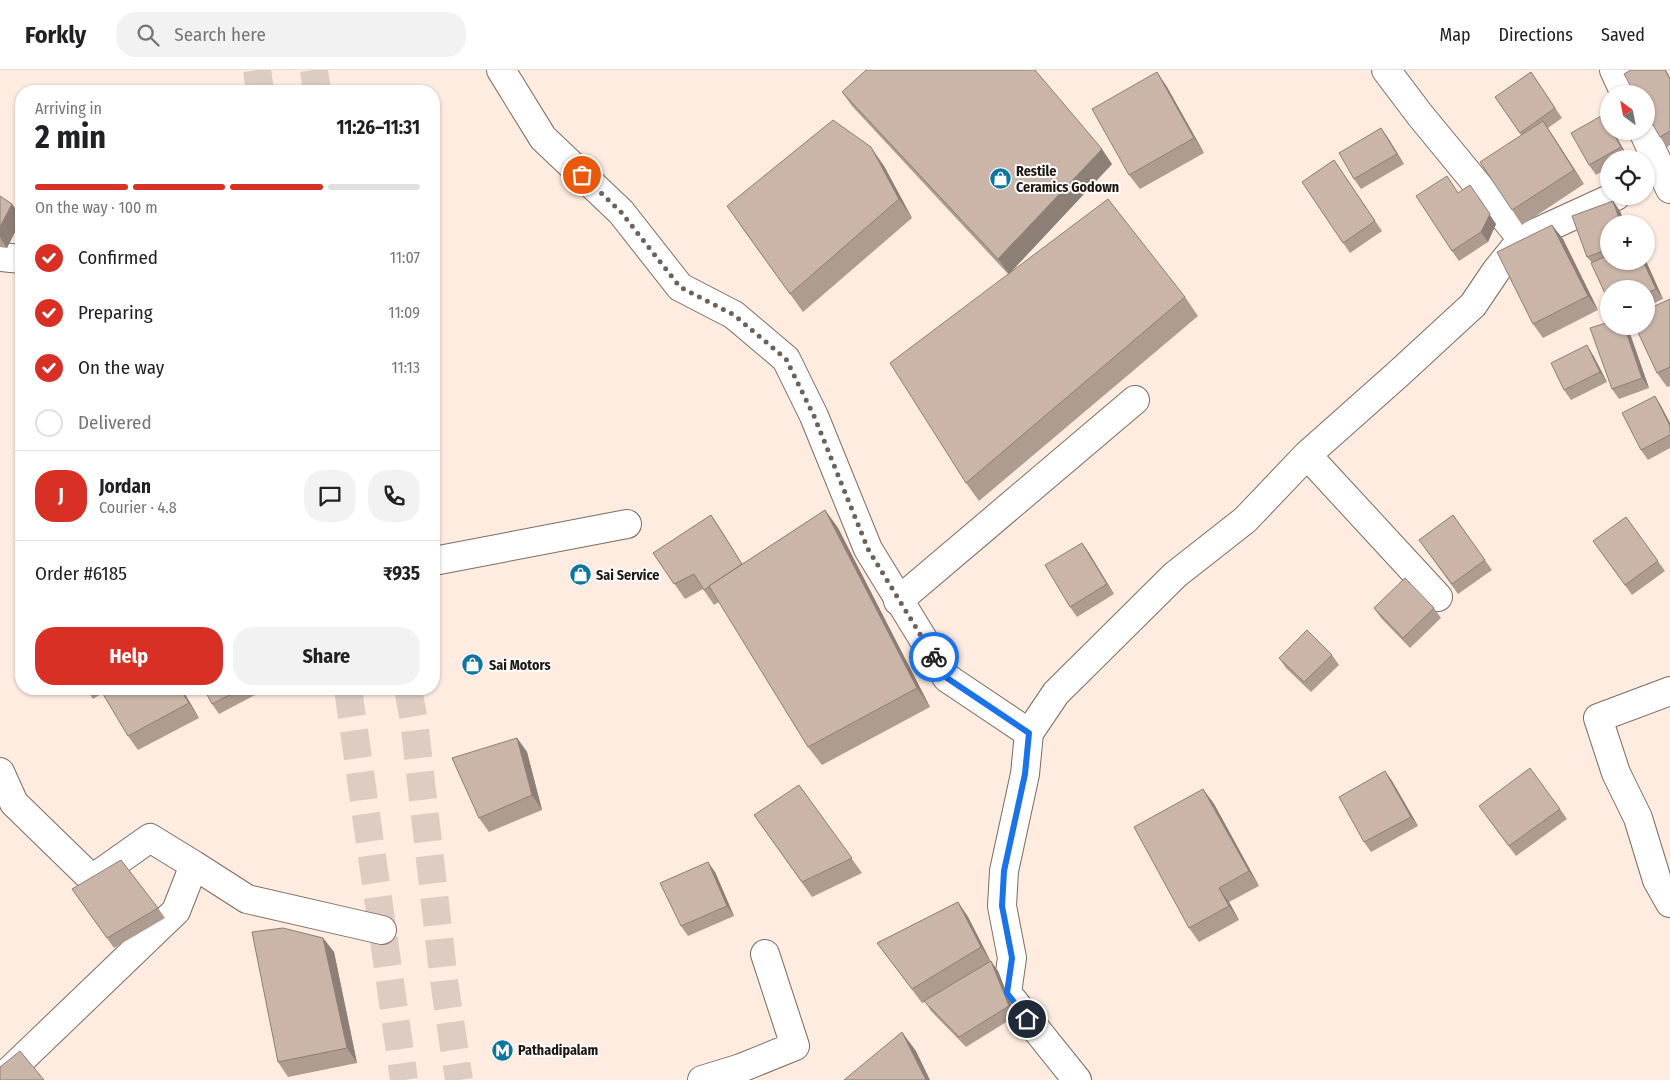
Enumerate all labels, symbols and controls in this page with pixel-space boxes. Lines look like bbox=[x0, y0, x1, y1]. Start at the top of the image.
search box bbox=[116, 12, 466, 57]
text: Forkly bbox=[25, 21, 86, 49]
icon: search bbox=[134, 21, 162, 49]
text: Search here bbox=[174, 23, 266, 46]
text: Map bbox=[1439, 24, 1471, 46]
text: Directions bbox=[1499, 24, 1573, 46]
text: Saved bbox=[1601, 24, 1645, 46]
north arrow bbox=[1600, 85, 1655, 140]
map controls bbox=[1600, 85, 1655, 335]
text: Arriving in bbox=[35, 99, 102, 118]
text: 11:26–11:31 bbox=[336, 116, 420, 139]
text: 2 min bbox=[35, 118, 106, 156]
button: locate bbox=[1600, 150, 1655, 205]
pin bbox=[561, 154, 603, 196]
icon: bag bbox=[568, 161, 596, 189]
place label: Restile Ceramics Godown bbox=[1016, 163, 1119, 196]
shop icon: Restile Ceramics Godown bbox=[988, 167, 1012, 191]
text: On the way · 100 m bbox=[35, 198, 157, 217]
button: + bbox=[1600, 215, 1655, 270]
icon: check bbox=[35, 244, 63, 272]
text: Confirmed bbox=[78, 246, 158, 269]
text: 11:07 bbox=[390, 248, 420, 267]
button: − bbox=[1600, 280, 1655, 335]
icon: check bbox=[35, 299, 63, 327]
text: Preparing bbox=[78, 301, 153, 324]
text: 11:09 bbox=[388, 303, 420, 322]
icon: check bbox=[35, 354, 63, 382]
text: On the way bbox=[78, 356, 164, 379]
text: 11:13 bbox=[392, 358, 420, 377]
text: Delivered bbox=[78, 411, 152, 434]
button: chat bbox=[304, 470, 356, 522]
button: phone bbox=[368, 470, 420, 522]
text: Jordan bbox=[99, 475, 151, 498]
text: J bbox=[58, 484, 64, 507]
text: Courier · 4.8 bbox=[99, 498, 177, 517]
text: Order #6185 bbox=[35, 562, 127, 585]
text: ₹935 bbox=[383, 562, 420, 585]
shop icon: Sai Service bbox=[568, 563, 592, 587]
place label: Sai Service bbox=[596, 567, 659, 584]
button: Help bbox=[35, 627, 223, 685]
button: Share bbox=[233, 627, 420, 685]
courier bbox=[909, 632, 959, 682]
icon: bike bbox=[920, 643, 948, 671]
shop icon: Sai Motors bbox=[461, 653, 485, 677]
place label: Sai Motors bbox=[489, 657, 551, 674]
pin bbox=[1006, 998, 1048, 1040]
icon: home bbox=[1013, 1005, 1041, 1033]
metro station icon: Pathadipalam bbox=[490, 1038, 514, 1062]
place label: Pathadipalam bbox=[518, 1042, 598, 1059]

